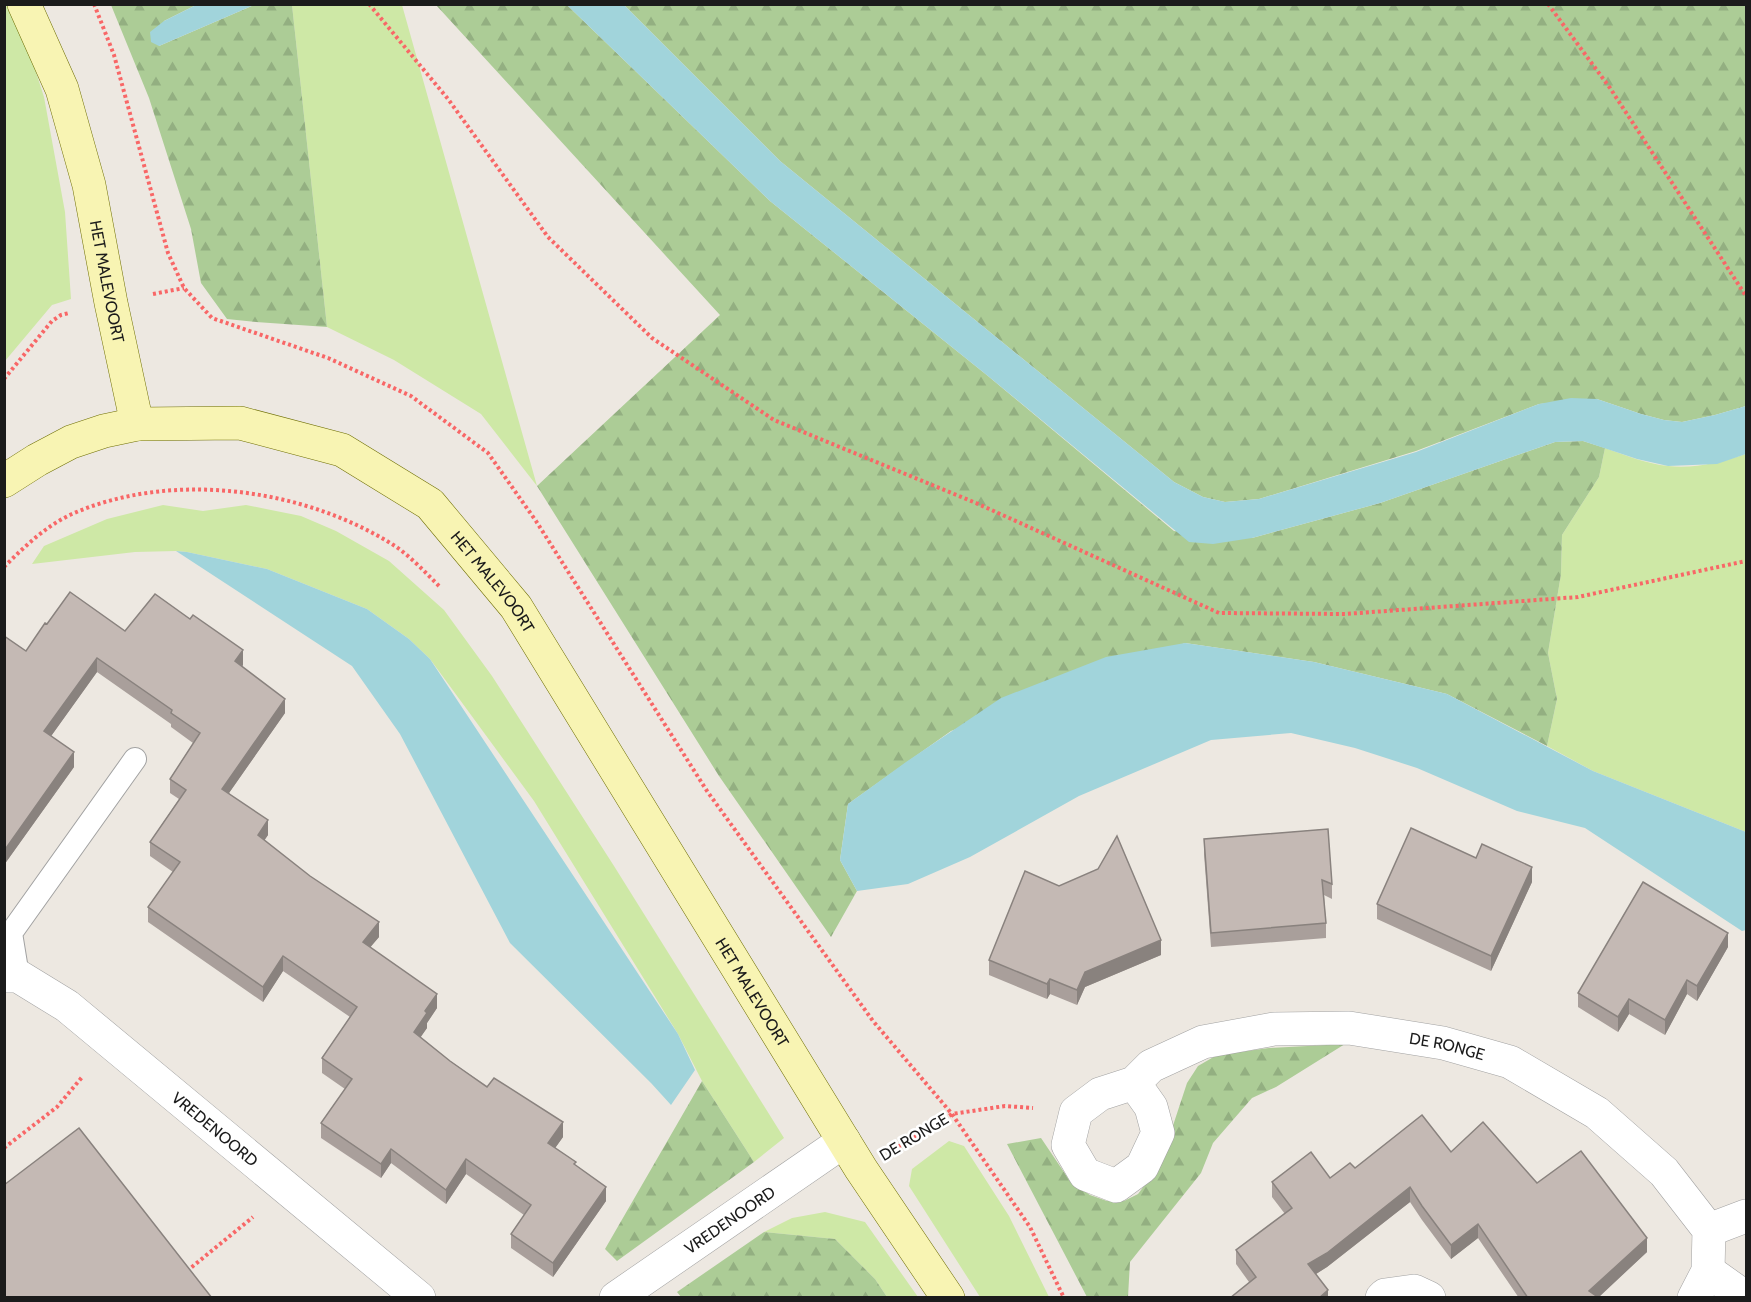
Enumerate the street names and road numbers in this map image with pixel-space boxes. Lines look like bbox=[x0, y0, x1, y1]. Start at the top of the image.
street label: HET MALEVOORT bbox=[86, 219, 129, 345]
street label: HET MALEVOORT bbox=[447, 527, 539, 636]
street label: HET MALEVOORT bbox=[712, 934, 793, 1050]
street label: DE RONGE bbox=[1408, 1028, 1487, 1064]
street label: VREDENOORD bbox=[168, 1088, 262, 1170]
street label: DE RONGE bbox=[876, 1109, 952, 1165]
street label: VREDENOORD bbox=[681, 1182, 779, 1258]

